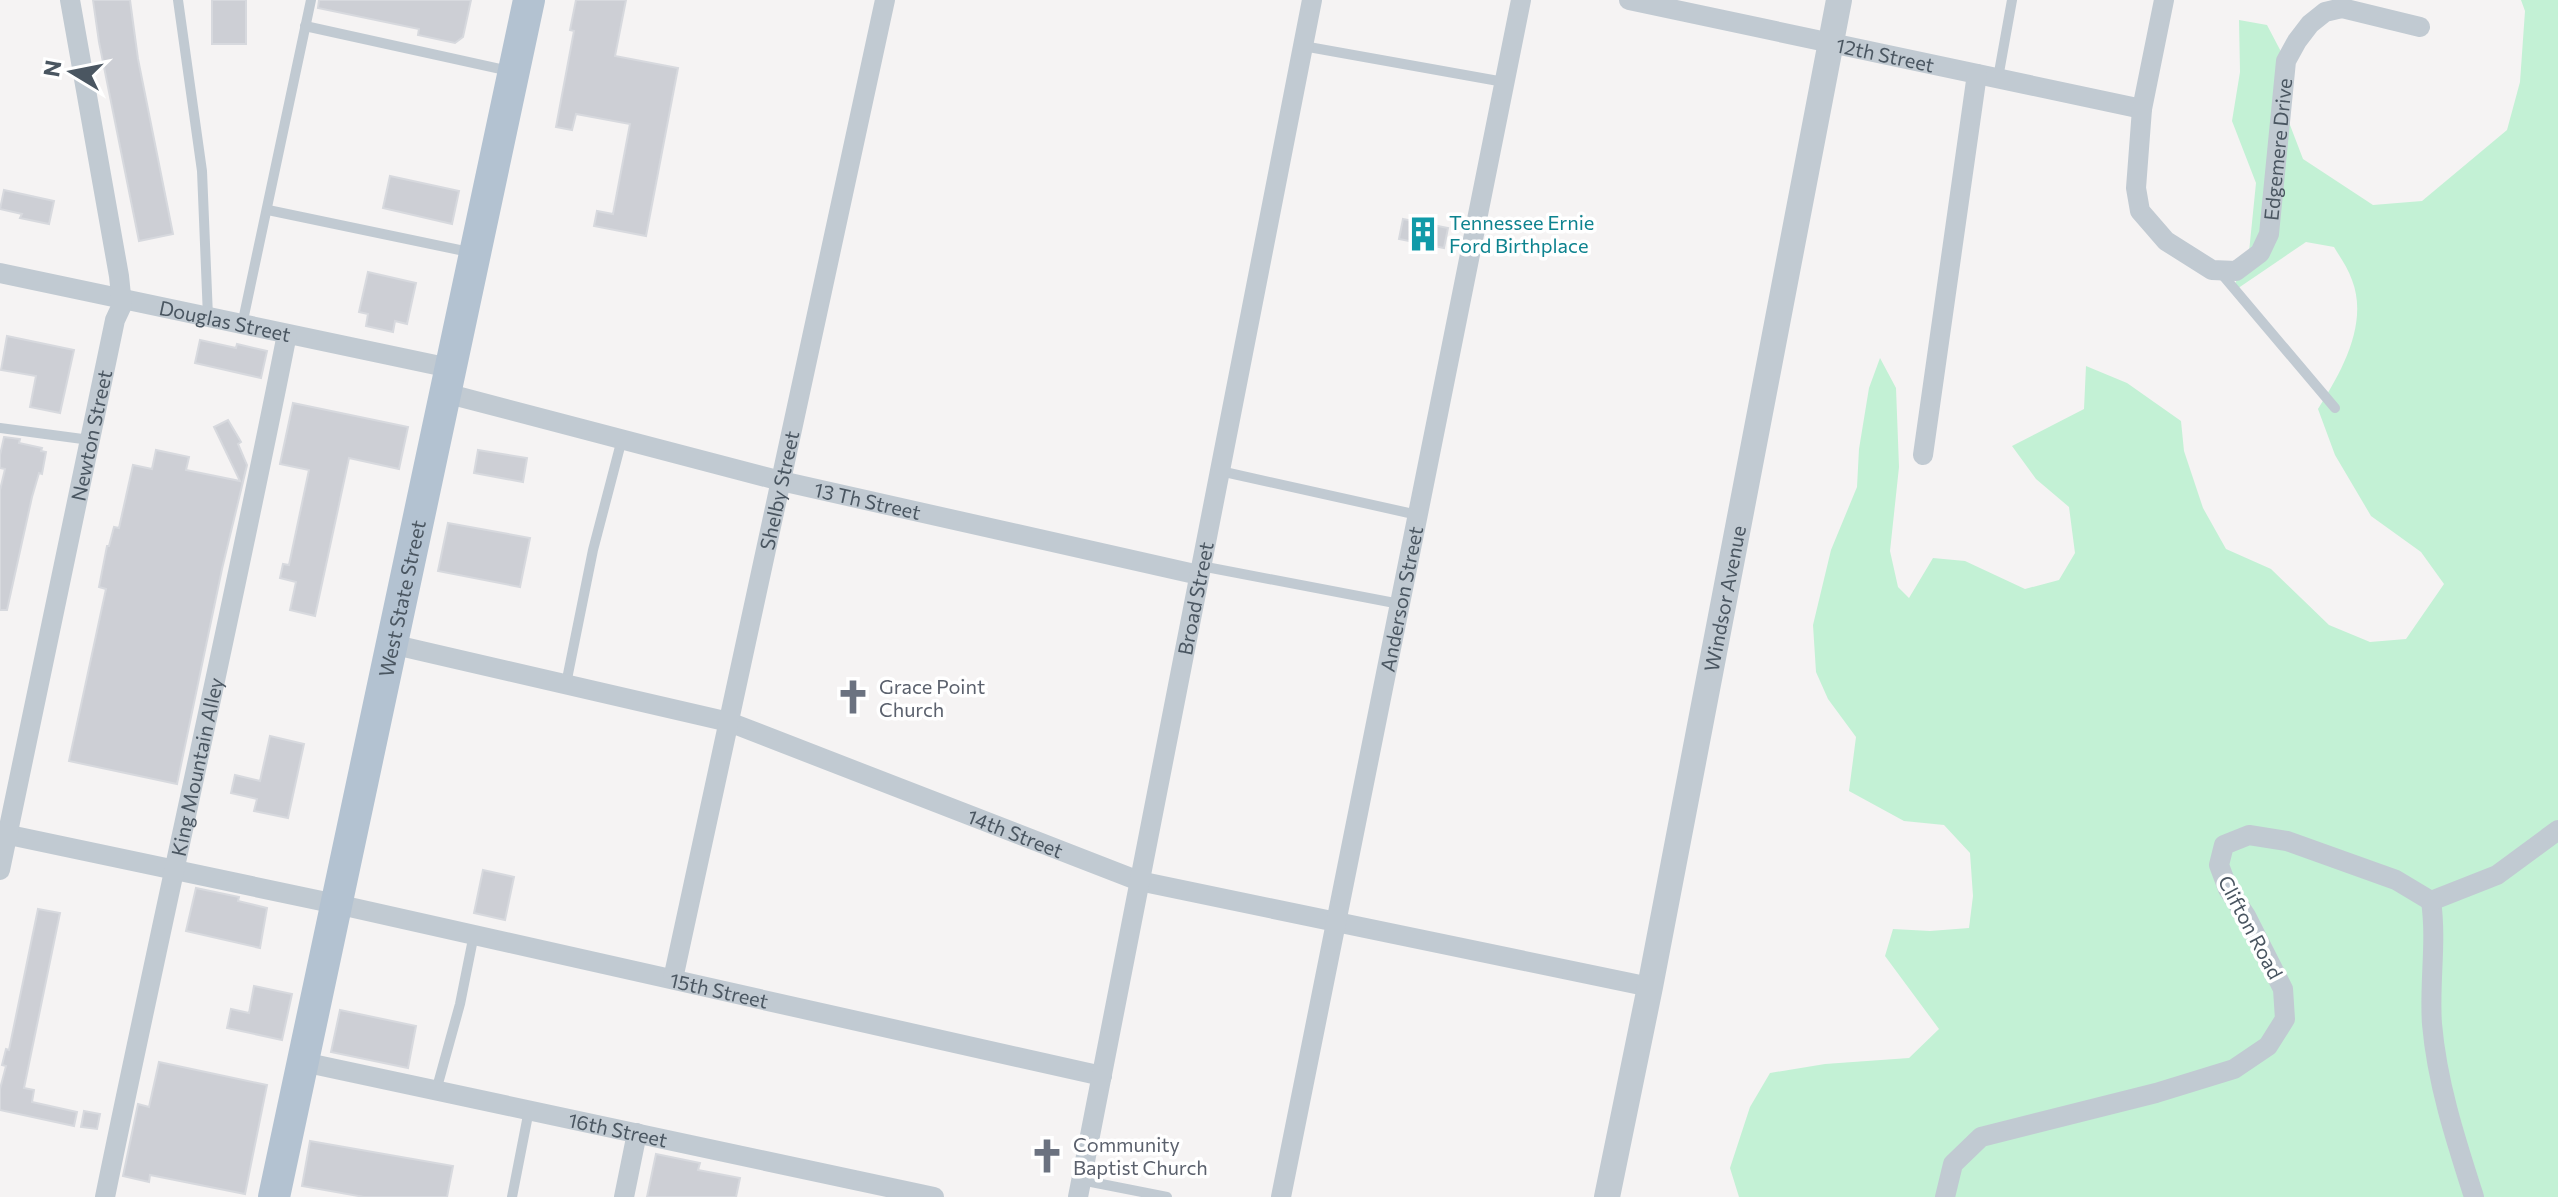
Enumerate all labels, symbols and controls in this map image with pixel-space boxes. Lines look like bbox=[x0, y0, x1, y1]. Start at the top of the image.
north arrow bbox=[32, 32, 112, 112]
street label: 12th Street bbox=[1834, 32, 1937, 77]
text: N bbox=[37, 58, 67, 79]
street label: Edgemere Drive bbox=[2258, 77, 2296, 222]
place label: Tennessee Ernie Ford Birthplace bbox=[1449, 210, 1594, 257]
building icon: Tennessee Ernie Ford Birthplace bbox=[1404, 215, 1442, 253]
street label: Douglas Street bbox=[157, 295, 293, 346]
street label: Newton Street bbox=[65, 368, 116, 503]
street label: Shelby Street bbox=[754, 429, 803, 552]
street label: 13 Th Street bbox=[812, 477, 923, 524]
street label: West State Street bbox=[373, 518, 430, 679]
street label: Windsor Avenue bbox=[1699, 523, 1750, 673]
street label: Anderson Street bbox=[1375, 524, 1427, 674]
street label: Broad Street bbox=[1172, 540, 1218, 657]
place label: Grace Point Church bbox=[879, 674, 985, 721]
street label: King Mountain Alley bbox=[166, 675, 227, 858]
church icon: Grace Point Church bbox=[834, 678, 872, 716]
street label: 14th Street bbox=[964, 804, 1067, 862]
street label: Clifton Road bbox=[2214, 871, 2288, 983]
street label: 15th Street bbox=[668, 967, 771, 1013]
street label: 16th Street bbox=[566, 1107, 670, 1152]
place label: Community Baptist Church bbox=[1073, 1132, 1208, 1179]
church icon: Community Baptist Church bbox=[1028, 1137, 1066, 1175]

